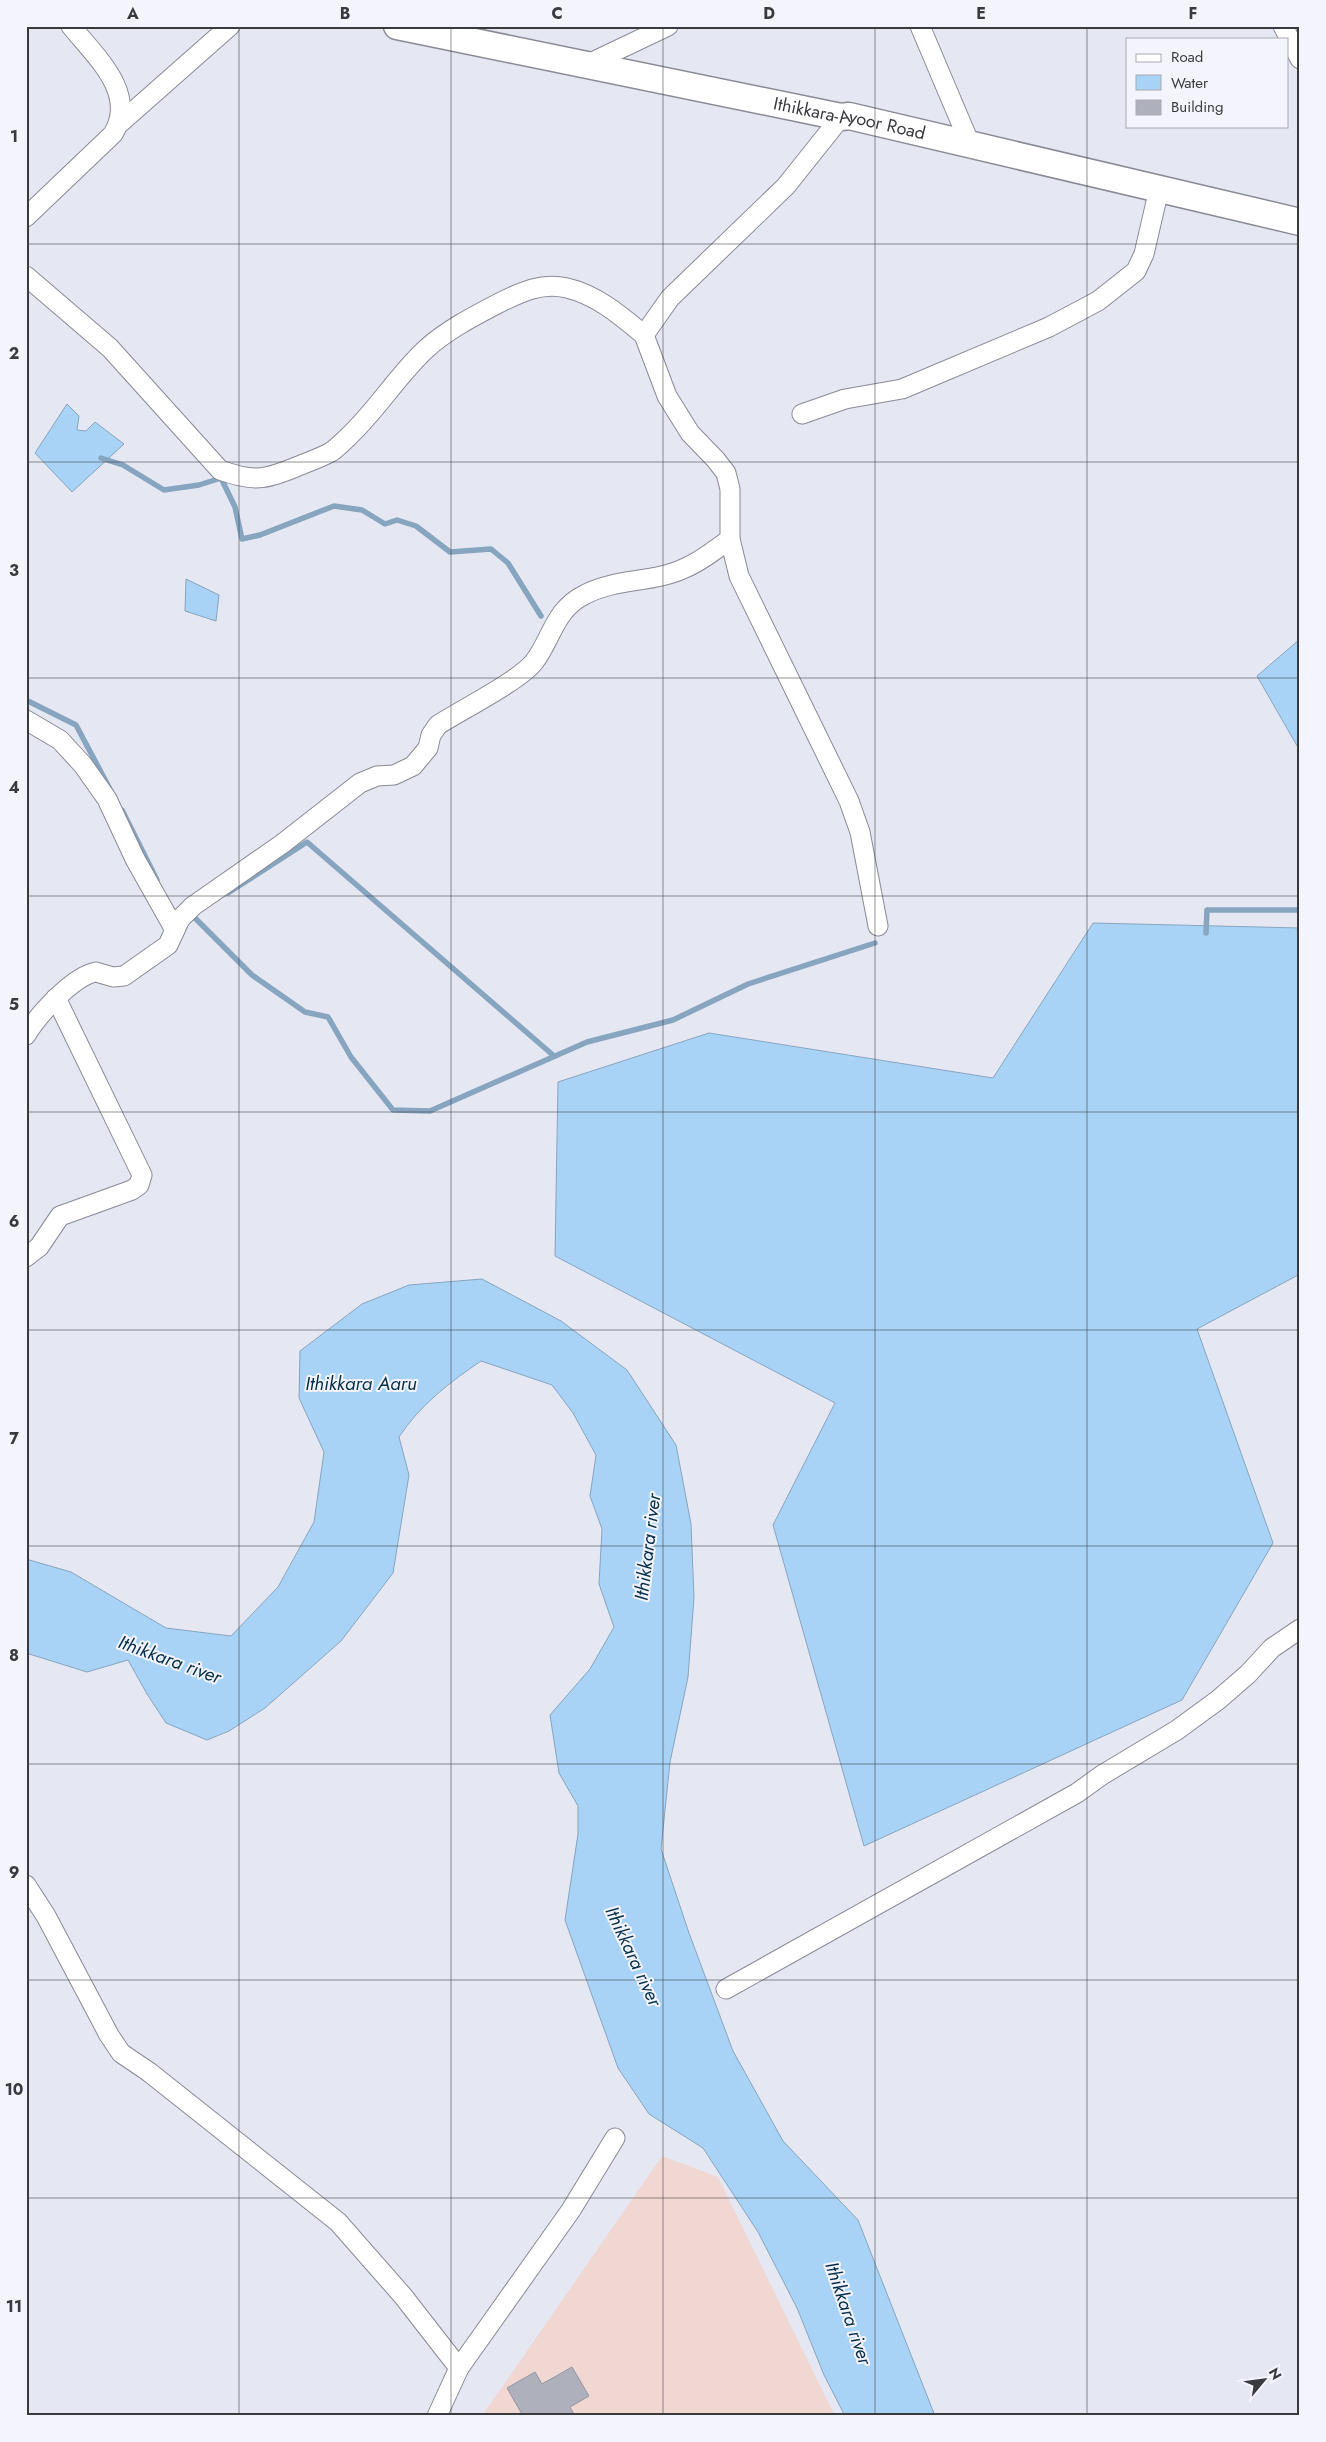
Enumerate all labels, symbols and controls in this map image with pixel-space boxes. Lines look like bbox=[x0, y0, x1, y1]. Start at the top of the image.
text: A bbox=[126, 2, 139, 25]
text: B bbox=[340, 2, 350, 25]
text: C bbox=[551, 2, 563, 25]
text: D bbox=[763, 2, 775, 25]
text: E bbox=[976, 2, 986, 25]
text: F bbox=[1189, 2, 1197, 25]
legend bbox=[1126, 38, 1288, 128]
text: Road bbox=[1171, 46, 1203, 68]
text: Water bbox=[1171, 72, 1209, 94]
street label: Ithikkara-Ayoor Road bbox=[771, 90, 928, 147]
text: Building bbox=[1171, 96, 1223, 118]
text: 1 bbox=[10, 125, 18, 148]
text: 2 bbox=[9, 342, 19, 365]
text: 3 bbox=[9, 559, 19, 582]
text: 4 bbox=[8, 776, 20, 799]
text: 5 bbox=[9, 993, 19, 1016]
text: 6 bbox=[9, 1210, 19, 1233]
water label: Ithikkara Aaru bbox=[305, 1370, 417, 1397]
text: 7 bbox=[9, 1427, 19, 1450]
water label: Ithikkara river bbox=[628, 1490, 668, 1602]
water label: Ithikkara river bbox=[115, 1628, 227, 1691]
text: 8 bbox=[9, 1644, 19, 1667]
text: 9 bbox=[9, 1861, 19, 1884]
water label: Ithikkara river bbox=[599, 1902, 669, 2012]
text: 10 bbox=[5, 2078, 23, 2101]
water label: Ithikkara river bbox=[818, 2258, 879, 2370]
text: 11 bbox=[6, 2295, 22, 2318]
north arrow bbox=[1238, 2354, 1288, 2404]
text: N bbox=[1264, 2364, 1287, 2383]

